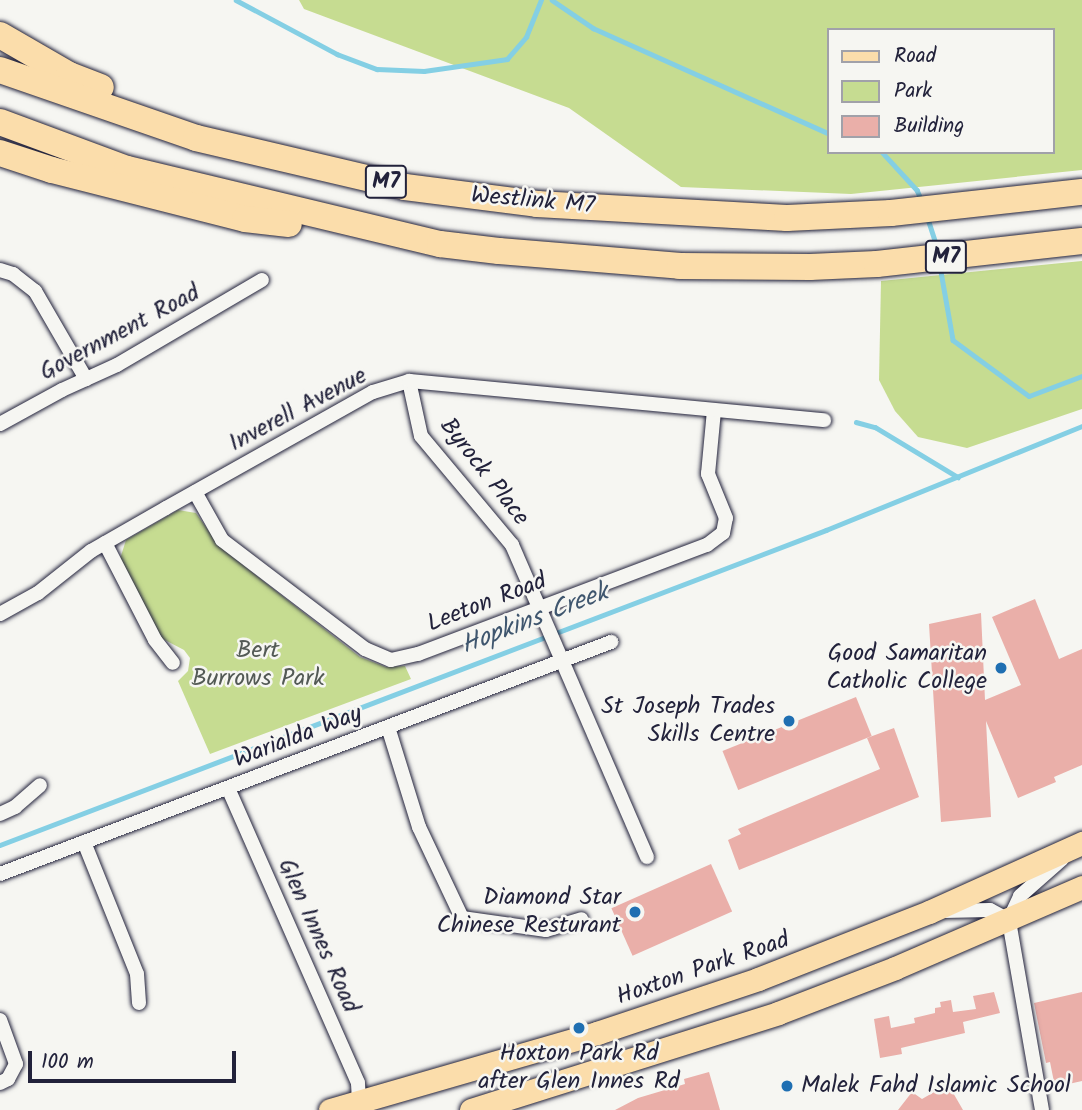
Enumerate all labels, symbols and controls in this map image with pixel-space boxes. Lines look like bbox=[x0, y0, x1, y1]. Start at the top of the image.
legend bbox=[827, 28, 1054, 154]
text: Road bbox=[894, 40, 936, 73]
text: Park bbox=[894, 75, 932, 108]
text: Building bbox=[894, 110, 964, 143]
road number: M7 bbox=[363, 162, 409, 202]
street label: Westlink M7 bbox=[470, 181, 596, 221]
road number: M7 bbox=[923, 238, 969, 276]
street label: Government Road bbox=[35, 279, 205, 387]
street label: Inverell Avenue bbox=[224, 362, 372, 458]
street label: Byrock Place bbox=[433, 412, 535, 532]
street label: Leeton Road bbox=[423, 567, 551, 639]
water label: Hopkins Creek bbox=[457, 578, 613, 662]
park label: Bert Burrows Park bbox=[191, 637, 325, 693]
place label: Good Samaritan Catholic College bbox=[826, 640, 987, 696]
marker: Good Samaritan Catholic College bbox=[993, 660, 1009, 676]
place label: St Joseph Trades Skills Centre bbox=[601, 693, 775, 749]
street label: Warialda Way bbox=[230, 699, 366, 775]
marker: St Joseph Trades Skills Centre bbox=[781, 713, 797, 729]
street label: Glen Innes Road bbox=[271, 855, 365, 1017]
place label: Diamond Star Chinese Resturant bbox=[437, 884, 621, 940]
marker: Diamond Star Chinese Resturant bbox=[627, 904, 643, 920]
street label: Hoxton Park Road bbox=[613, 926, 793, 1012]
marker: Hoxton Park Rd after Glen Innes Rd bbox=[571, 1020, 587, 1036]
scale bar bbox=[32, 1036, 240, 1080]
place label: Hoxton Park Rd after Glen Innes Rd bbox=[478, 1040, 680, 1096]
text: 100 m bbox=[41, 1046, 94, 1079]
place label: Malek Fahd Islamic School bbox=[801, 1072, 1071, 1100]
marker: Malek Fahd Islamic School bbox=[779, 1078, 795, 1094]

